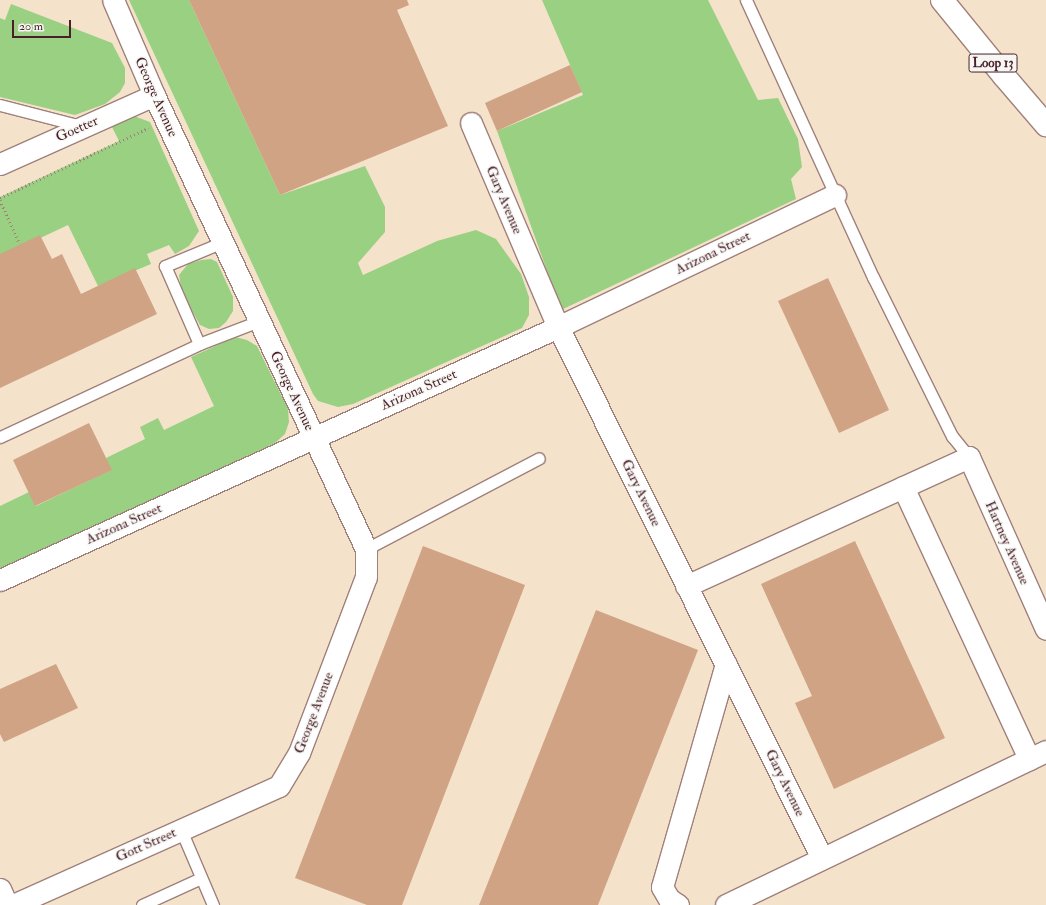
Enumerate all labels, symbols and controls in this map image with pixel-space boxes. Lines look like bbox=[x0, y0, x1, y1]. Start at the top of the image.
scale bar bbox=[14, 12, 73, 38]
text: 20 m bbox=[19, 19, 43, 34]
road number: Loop 13 bbox=[968, 52, 1018, 74]
street label: George Avenue bbox=[131, 54, 181, 140]
street label: Goetter bbox=[53, 112, 101, 146]
street label: Gary Avenue bbox=[482, 163, 526, 237]
street label: Arizona Street bbox=[673, 228, 753, 278]
street label: George Avenue bbox=[266, 349, 318, 433]
street label: Arizona Street bbox=[379, 366, 459, 414]
street label: Gary Avenue bbox=[618, 457, 664, 529]
street label: Hartney Avenue bbox=[981, 499, 1033, 587]
street label: Arizona Street bbox=[84, 500, 164, 548]
street label: George Avenue bbox=[291, 670, 337, 756]
street label: Gary Avenue bbox=[762, 747, 808, 819]
street label: Gott Street bbox=[113, 824, 179, 866]

